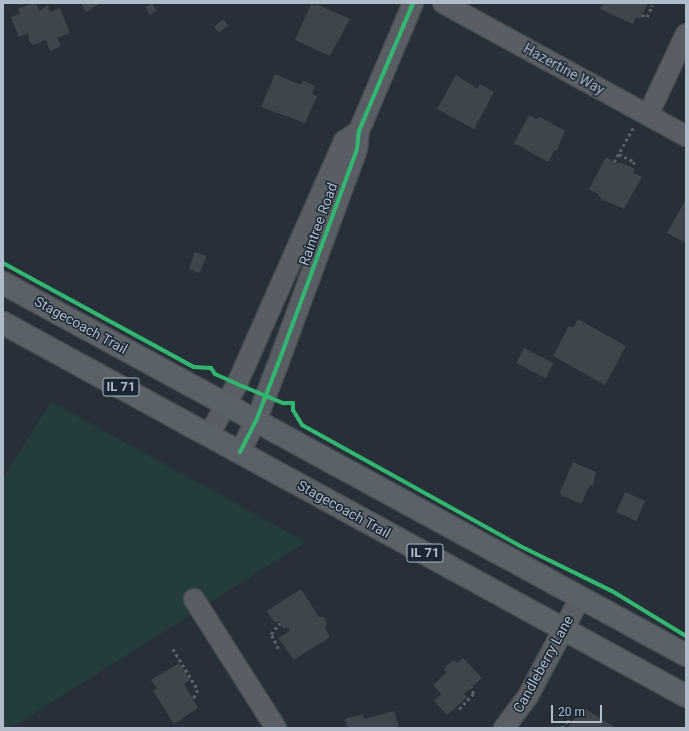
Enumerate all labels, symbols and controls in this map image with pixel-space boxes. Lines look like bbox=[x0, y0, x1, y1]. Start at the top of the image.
street label: Hazertine Way bbox=[521, 40, 607, 98]
street label: Raintree Road bbox=[295, 180, 341, 268]
street label: Stagecoach Trail bbox=[31, 292, 131, 358]
road number: IL 71 bbox=[102, 376, 140, 398]
street label: Stagecoach Trail bbox=[294, 476, 394, 542]
road number: IL 71 bbox=[406, 542, 444, 564]
street label: Candleberry Lane bbox=[509, 612, 577, 716]
scale bar bbox=[553, 697, 604, 723]
text: 20 m bbox=[558, 705, 585, 719]

